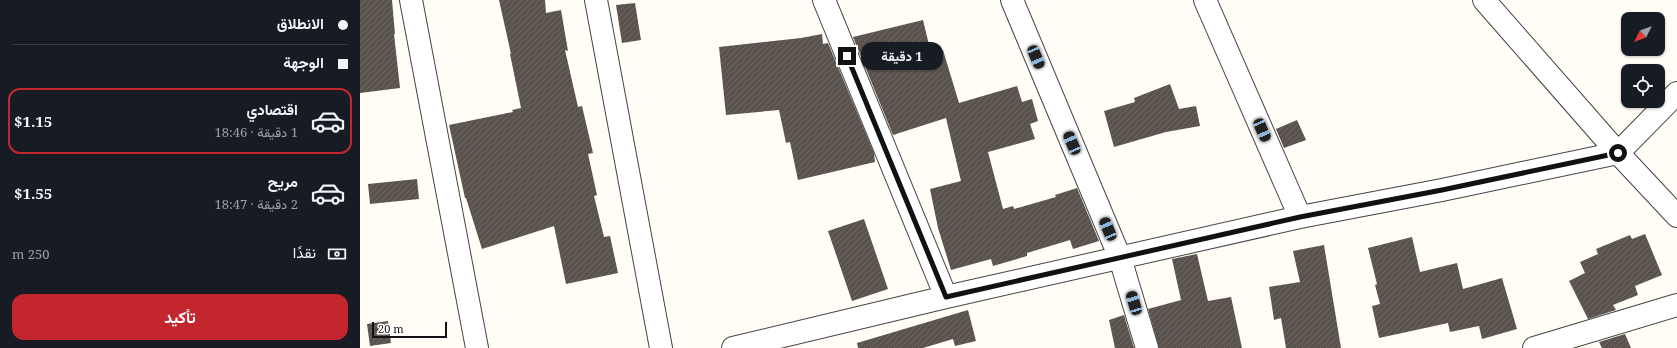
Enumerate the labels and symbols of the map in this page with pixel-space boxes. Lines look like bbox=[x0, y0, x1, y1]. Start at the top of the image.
north arrow bbox=[1621, 12, 1665, 56]
callout: 1 دقيقة bbox=[861, 42, 943, 70]
car bbox=[1026, 44, 1046, 70]
route end bbox=[838, 47, 856, 65]
car bbox=[1252, 117, 1272, 143]
car bbox=[1062, 130, 1082, 156]
route start bbox=[1609, 144, 1627, 162]
car bbox=[1098, 216, 1118, 242]
car bbox=[1125, 290, 1143, 316]
scale bar bbox=[372, 320, 447, 339]

